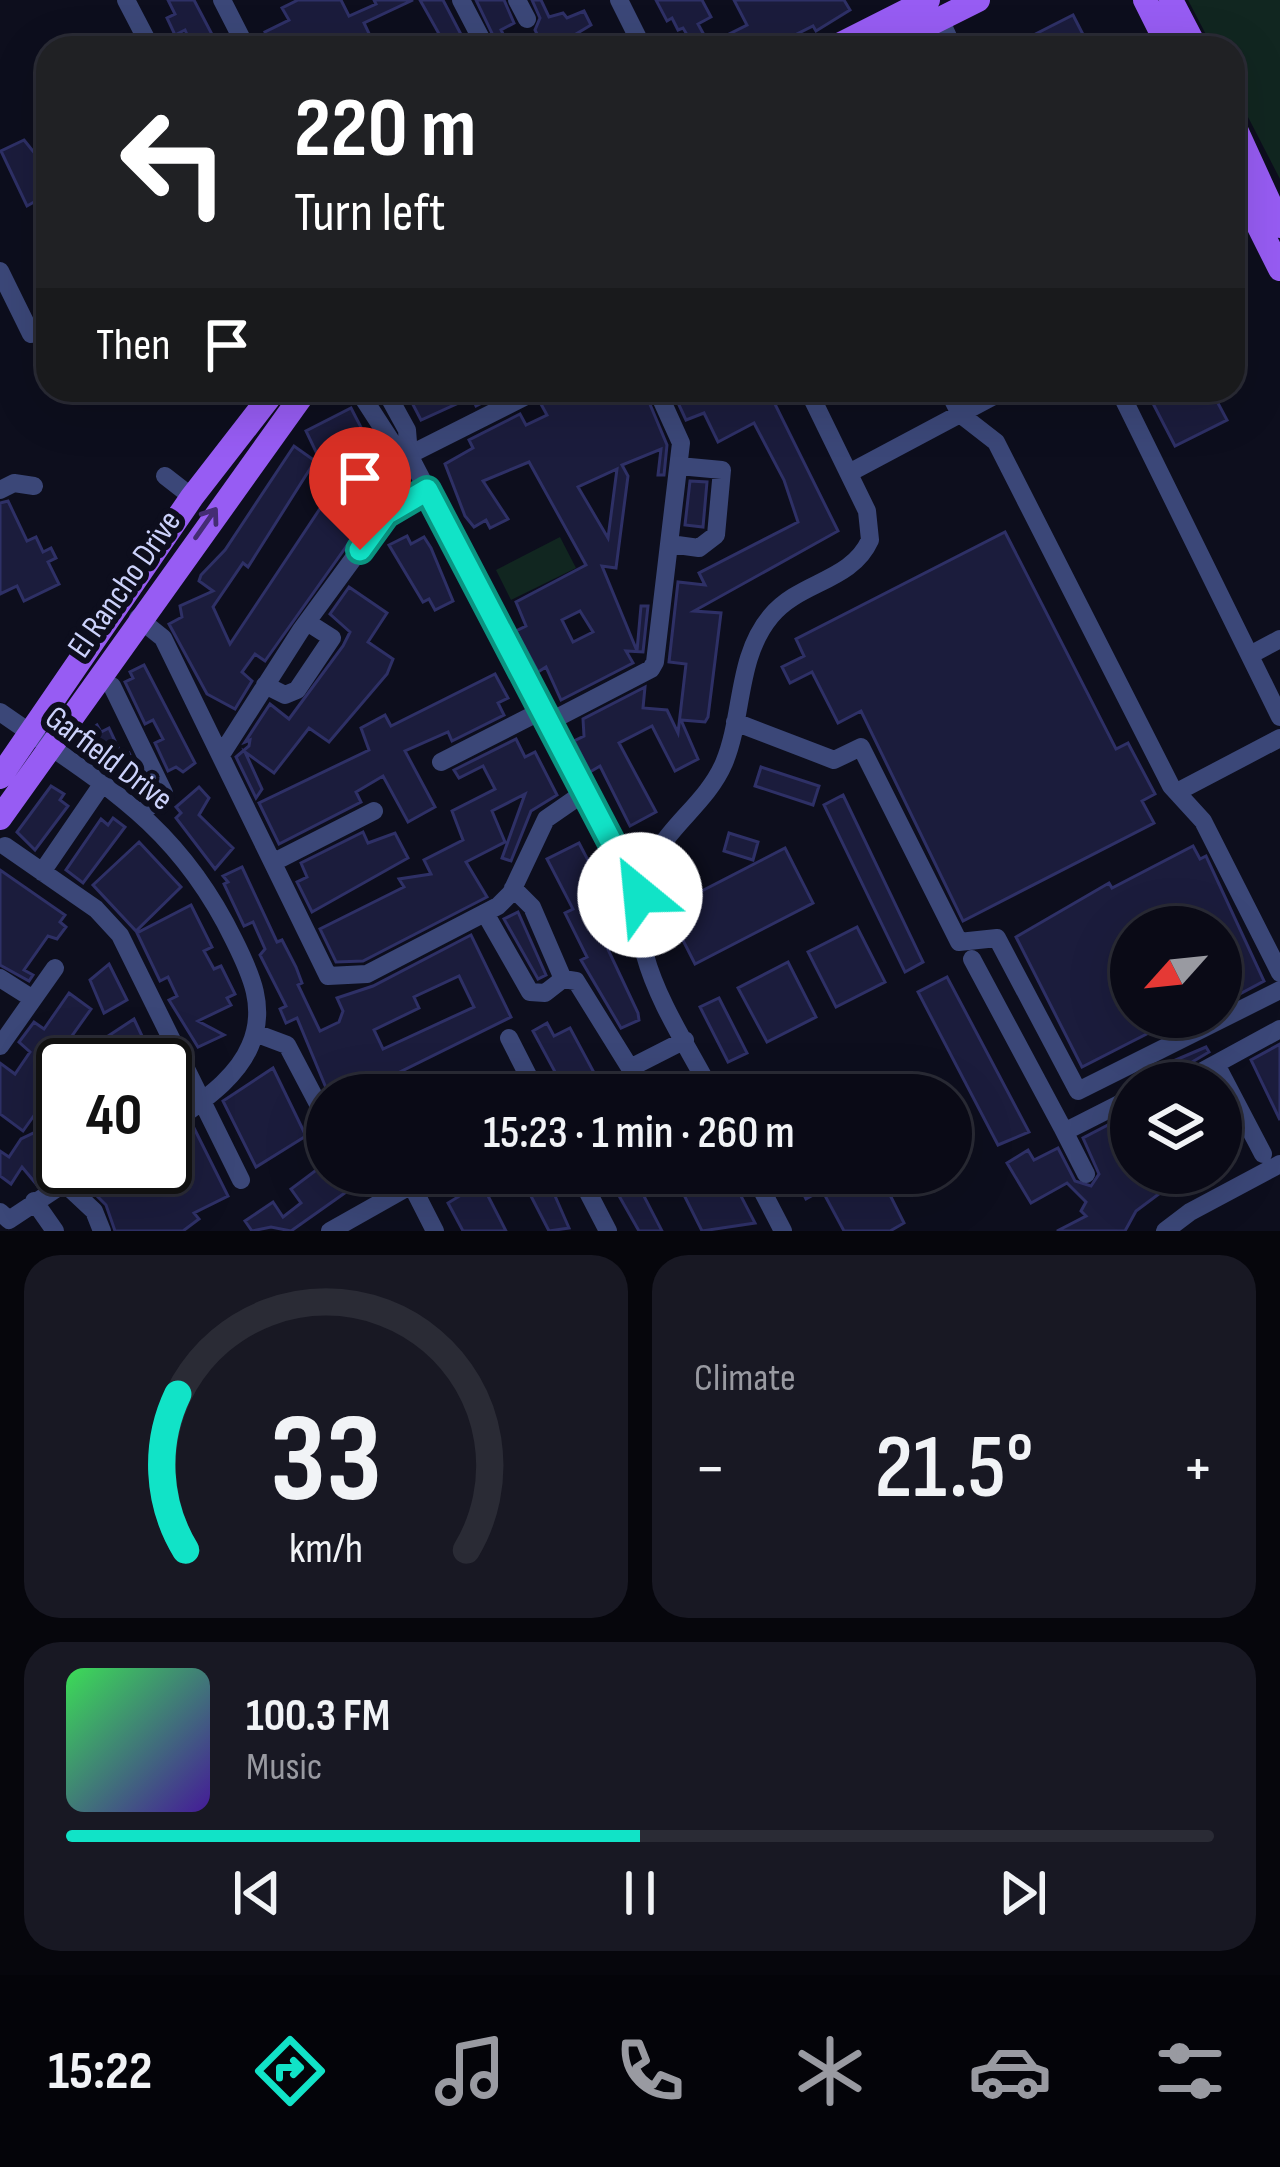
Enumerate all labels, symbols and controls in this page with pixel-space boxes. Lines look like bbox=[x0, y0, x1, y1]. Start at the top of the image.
text: 220 m bbox=[294, 79, 476, 180]
icon: left bbox=[96, 84, 252, 240]
text: Turn left bbox=[294, 181, 446, 246]
icon: arrive bbox=[194, 312, 260, 378]
text: Then bbox=[96, 318, 170, 373]
pin bbox=[309, 427, 411, 550]
icon: arrive bbox=[327, 445, 393, 511]
street label: El Rancho Drive bbox=[59, 503, 190, 665]
one-way arrow bbox=[193, 507, 218, 540]
street label: Garfield Drive bbox=[37, 698, 180, 820]
position arrow bbox=[577, 832, 703, 958]
north arrow bbox=[1110, 906, 1242, 1038]
map controls bbox=[1110, 906, 1242, 1194]
speed limit sign: 40 bbox=[36, 1038, 192, 1194]
button: layers bbox=[1110, 1062, 1242, 1194]
text: 15:23 · 1 min · 260 m bbox=[483, 1106, 795, 1161]
text: Climate bbox=[694, 1355, 796, 1402]
text: 33 bbox=[270, 1387, 382, 1536]
text: 21.5° bbox=[874, 1415, 1034, 1523]
text: − bbox=[694, 1430, 726, 1509]
text: + bbox=[1182, 1430, 1214, 1509]
text: km/h bbox=[289, 1522, 363, 1574]
text: 100.3 FM bbox=[246, 1689, 390, 1744]
text: Music bbox=[246, 1744, 322, 1791]
icon: previous bbox=[224, 1860, 290, 1926]
icon: pause bbox=[607, 1860, 673, 1926]
icon: next bbox=[990, 1860, 1056, 1926]
icon: directions bbox=[248, 2029, 332, 2113]
icon: music bbox=[428, 2029, 512, 2113]
icon: phone bbox=[608, 2029, 692, 2113]
icon: climate bbox=[788, 2029, 872, 2113]
icon: car bbox=[968, 2029, 1052, 2113]
icon: filters bbox=[1148, 2029, 1232, 2113]
text: 15:22 bbox=[48, 2039, 152, 2104]

